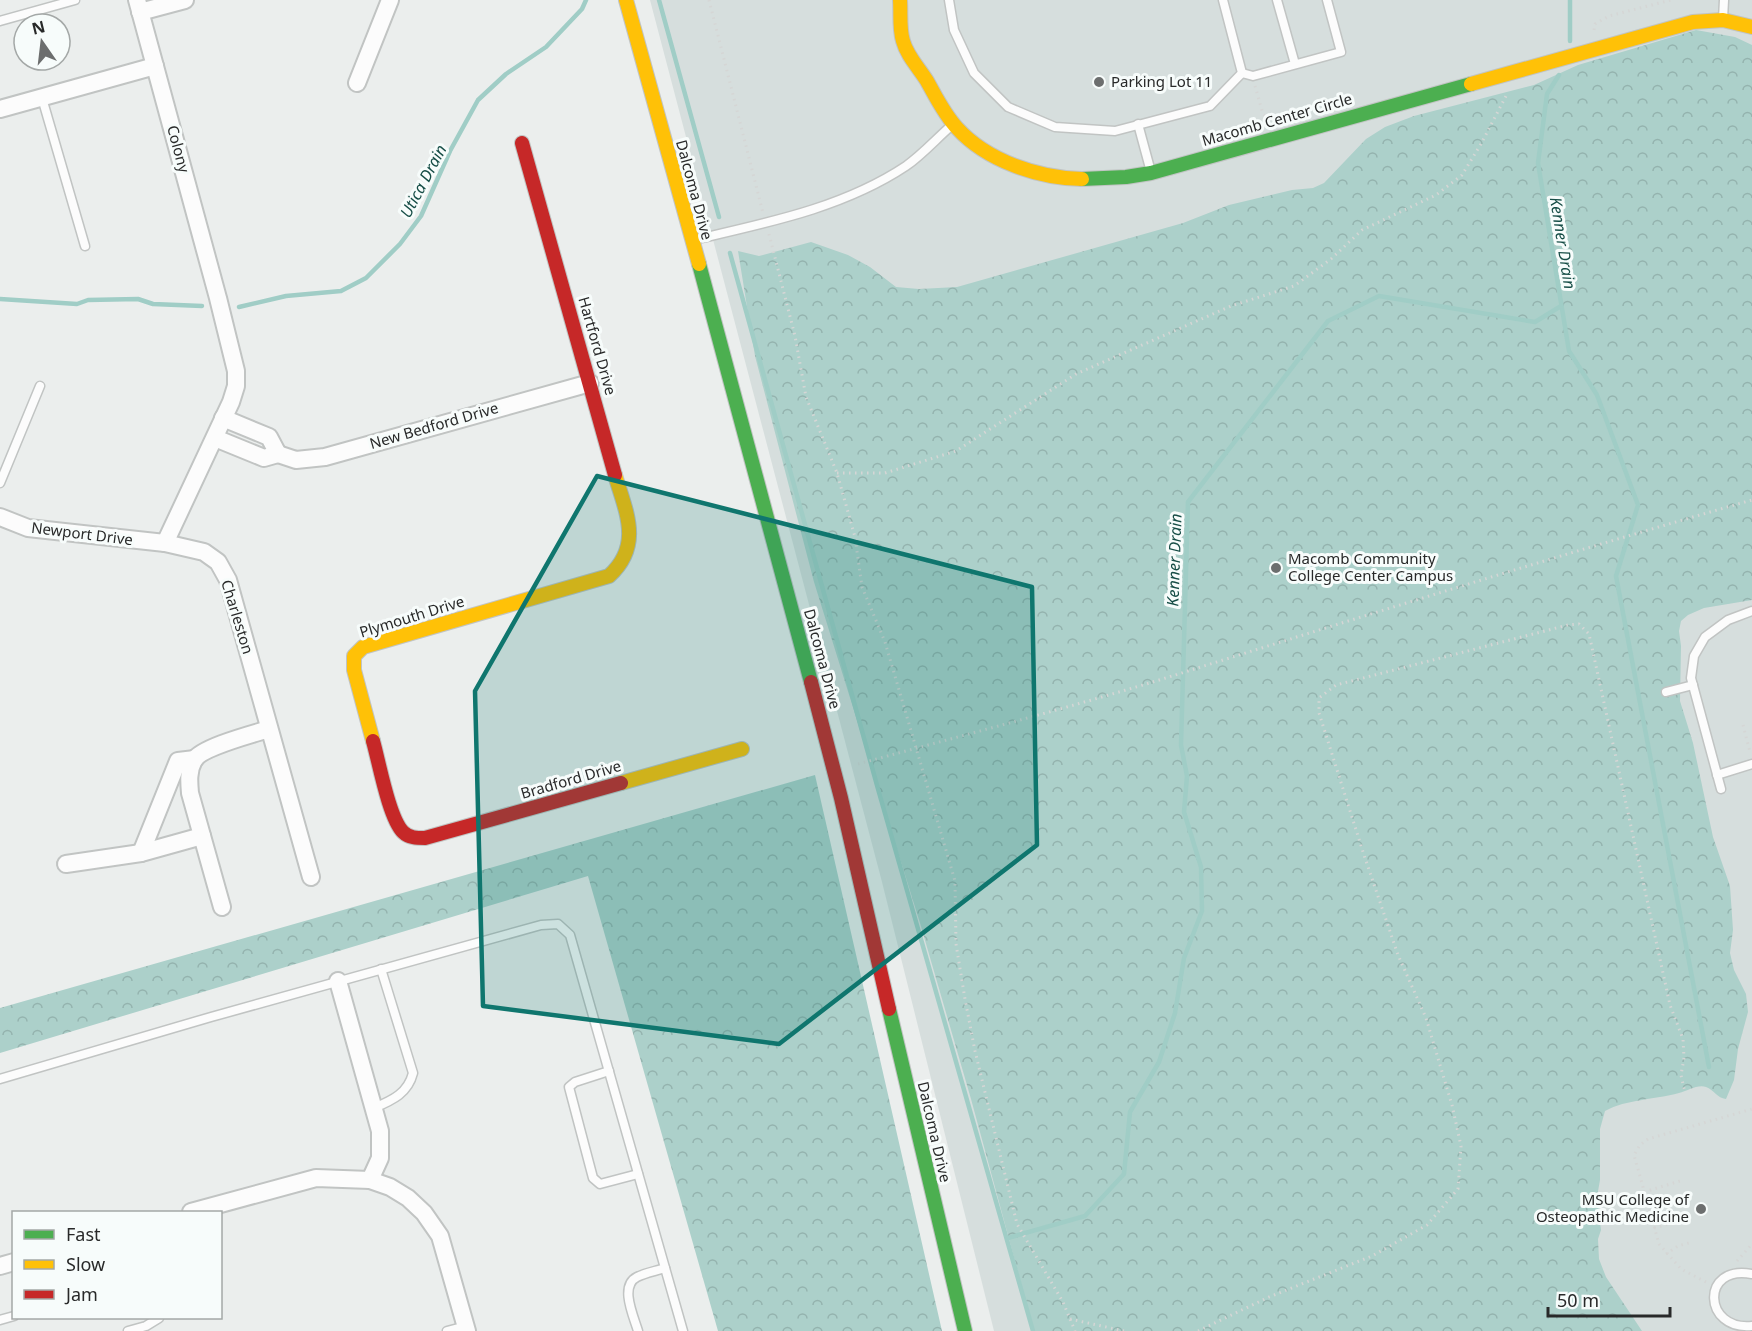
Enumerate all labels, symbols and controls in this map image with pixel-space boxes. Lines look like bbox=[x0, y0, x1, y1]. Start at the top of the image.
north arrow bbox=[12, 12, 72, 72]
text: N bbox=[29, 15, 47, 40]
place label: Parking Lot 11 bbox=[1111, 71, 1212, 91]
marker: Parking Lot 11 bbox=[1092, 75, 1106, 89]
street label: Macomb Center Circle bbox=[1199, 88, 1354, 150]
street label: Colony bbox=[163, 123, 195, 175]
street label: Dalcoma Drive bbox=[672, 137, 718, 242]
water label: Utica Drain bbox=[395, 141, 451, 221]
water label: Kenner Drain bbox=[1545, 195, 1581, 291]
street label: Hartford Drive bbox=[574, 294, 622, 397]
street label: New Bedford Drive bbox=[367, 397, 500, 453]
water label: Kenner Drain bbox=[1161, 513, 1187, 607]
street label: Newport Drive bbox=[30, 517, 134, 549]
place label: Macomb Community College Center Campus bbox=[1288, 548, 1453, 585]
marker: Macomb Community College Center Campus bbox=[1269, 561, 1283, 575]
street label: Charleston bbox=[217, 577, 259, 656]
street label: Plymouth Drive bbox=[357, 591, 467, 641]
street label: Dalcoma Drive bbox=[800, 606, 846, 711]
street label: Bradford Drive bbox=[518, 755, 623, 803]
street label: Dalcoma Drive bbox=[914, 1079, 956, 1184]
place label: MSU College of Osteopathic Medicine bbox=[1536, 1189, 1690, 1226]
marker: MSU College of Osteopathic Medicine bbox=[1694, 1202, 1708, 1216]
legend bbox=[12, 1211, 222, 1319]
text: Fast bbox=[66, 1222, 101, 1246]
text: Slow bbox=[66, 1252, 105, 1276]
scale bar bbox=[1548, 1280, 1670, 1318]
text: Jam bbox=[64, 1282, 98, 1306]
text: 50 m bbox=[1557, 1288, 1599, 1312]

